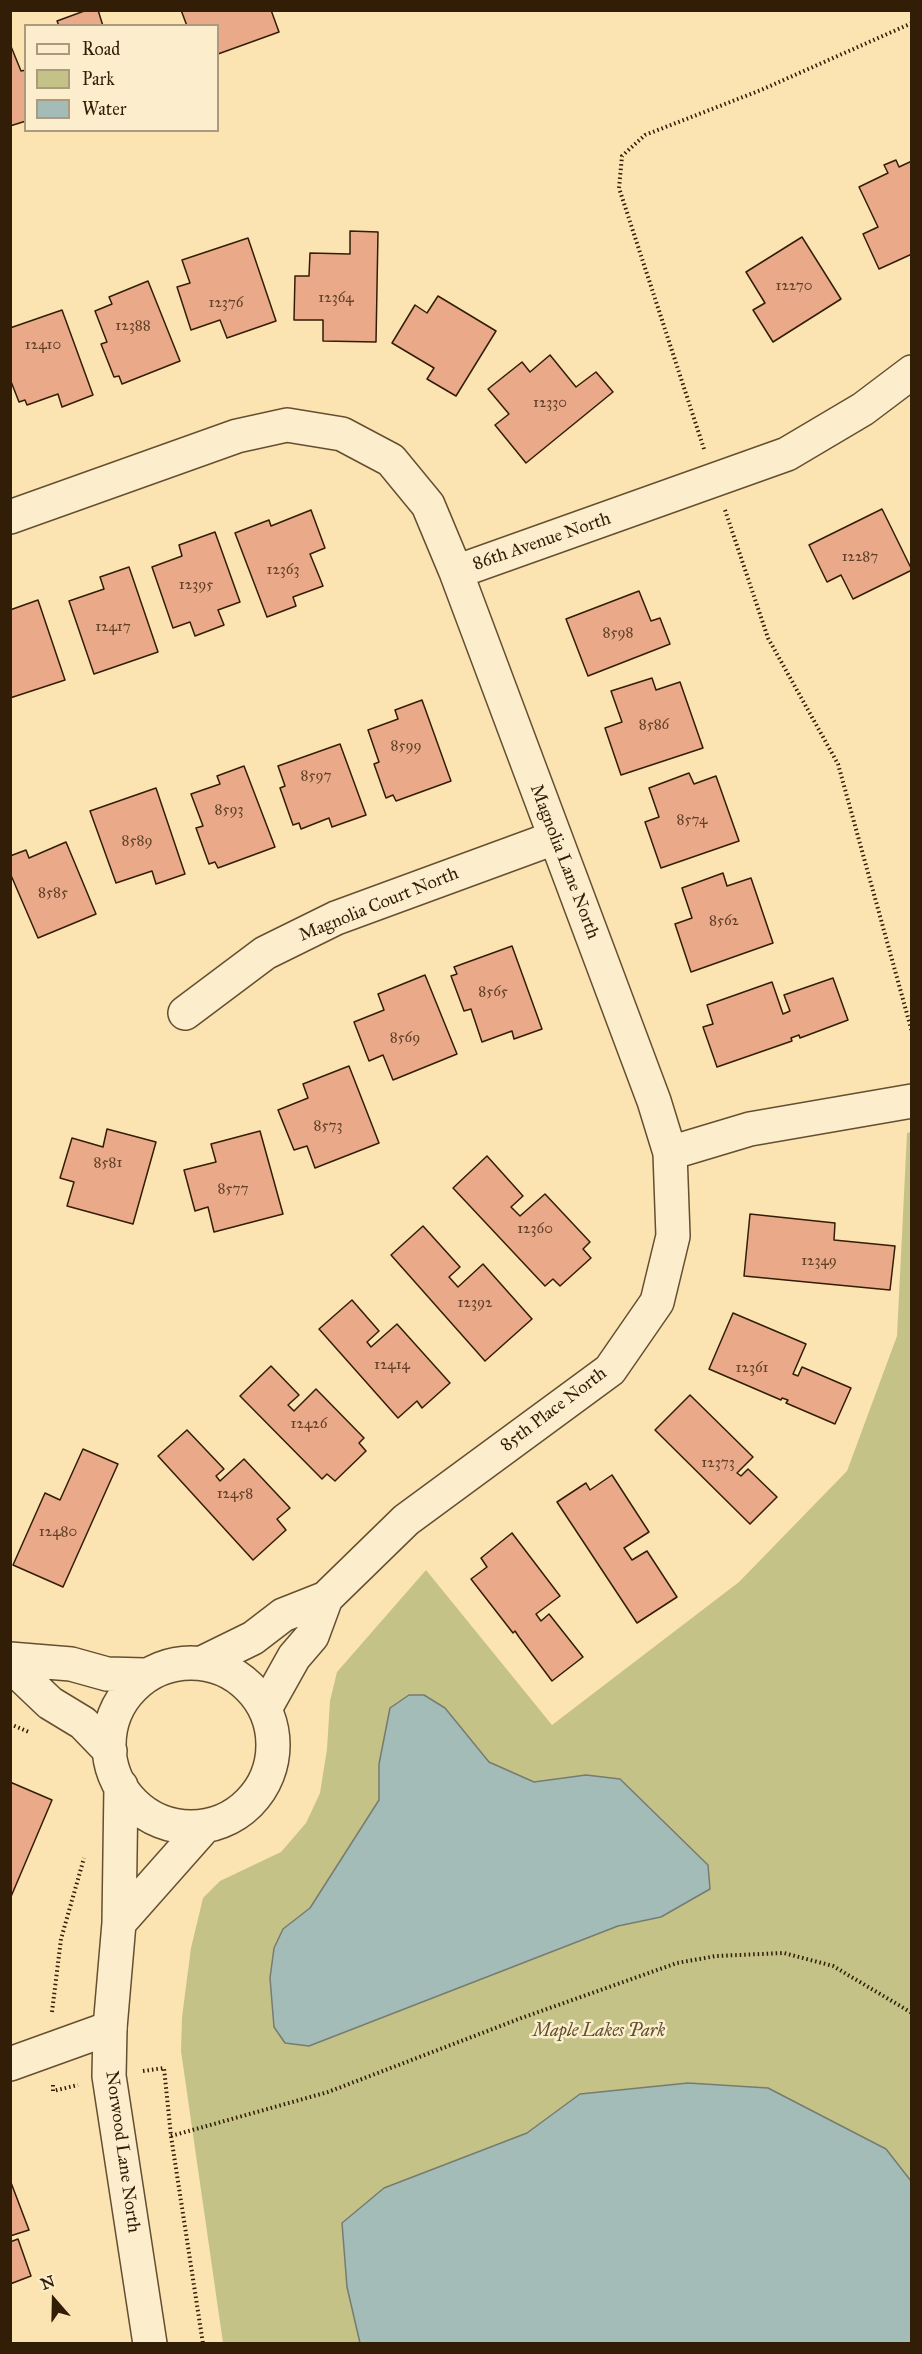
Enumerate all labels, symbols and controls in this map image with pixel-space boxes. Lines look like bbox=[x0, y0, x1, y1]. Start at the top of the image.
legend bbox=[24, 24, 219, 132]
text: Road bbox=[82, 38, 120, 60]
text: Park bbox=[82, 68, 115, 90]
text: Water bbox=[82, 98, 126, 120]
house number: 12270 bbox=[775, 277, 813, 295]
house number: 12364 bbox=[318, 289, 354, 307]
house number: 12376 bbox=[209, 294, 243, 312]
house number: 12388 bbox=[115, 317, 151, 335]
house number: 12410 bbox=[25, 336, 61, 354]
house number: 12330 bbox=[533, 394, 567, 412]
street label: 86th Avenue North bbox=[470, 508, 614, 576]
house number: 12287 bbox=[842, 548, 878, 566]
house number: 12363 bbox=[266, 561, 300, 579]
house number: 12395 bbox=[179, 576, 213, 594]
house number: 12417 bbox=[95, 618, 131, 636]
house number: 8598 bbox=[603, 624, 633, 642]
house number: 8586 bbox=[639, 716, 669, 734]
house number: 8599 bbox=[390, 737, 422, 755]
house number: 8597 bbox=[300, 767, 332, 785]
street label: Magnolia Lane North bbox=[525, 782, 603, 942]
house number: 8593 bbox=[214, 801, 244, 819]
house number: 8574 bbox=[677, 811, 707, 829]
house number: 8589 bbox=[122, 832, 152, 850]
street label: Magnolia Court North bbox=[296, 863, 462, 947]
house number: 8585 bbox=[38, 884, 68, 902]
house number: 8562 bbox=[709, 912, 739, 930]
house number: 8565 bbox=[478, 983, 508, 1001]
house number: 8569 bbox=[390, 1029, 420, 1047]
house number: 8573 bbox=[314, 1117, 342, 1135]
house number: 8581 bbox=[94, 1154, 122, 1172]
house number: 8577 bbox=[218, 1180, 248, 1198]
house number: 12360 bbox=[517, 1220, 553, 1238]
house number: 12349 bbox=[801, 1252, 837, 1270]
house number: 12392 bbox=[458, 1294, 492, 1312]
house number: 12414 bbox=[374, 1356, 410, 1374]
house number: 12361 bbox=[736, 1359, 768, 1377]
street label: 85th Place North bbox=[497, 1363, 611, 1457]
house number: 12426 bbox=[291, 1415, 327, 1433]
house number: 12373 bbox=[701, 1454, 735, 1472]
house number: 12458 bbox=[217, 1485, 253, 1503]
house number: 12480 bbox=[39, 1523, 77, 1541]
park label: Maple Lakes Park bbox=[533, 2021, 665, 2043]
street label: Norwood Lane North bbox=[100, 2070, 144, 2234]
north arrow bbox=[24, 2270, 84, 2330]
text: N bbox=[38, 2271, 57, 2294]

